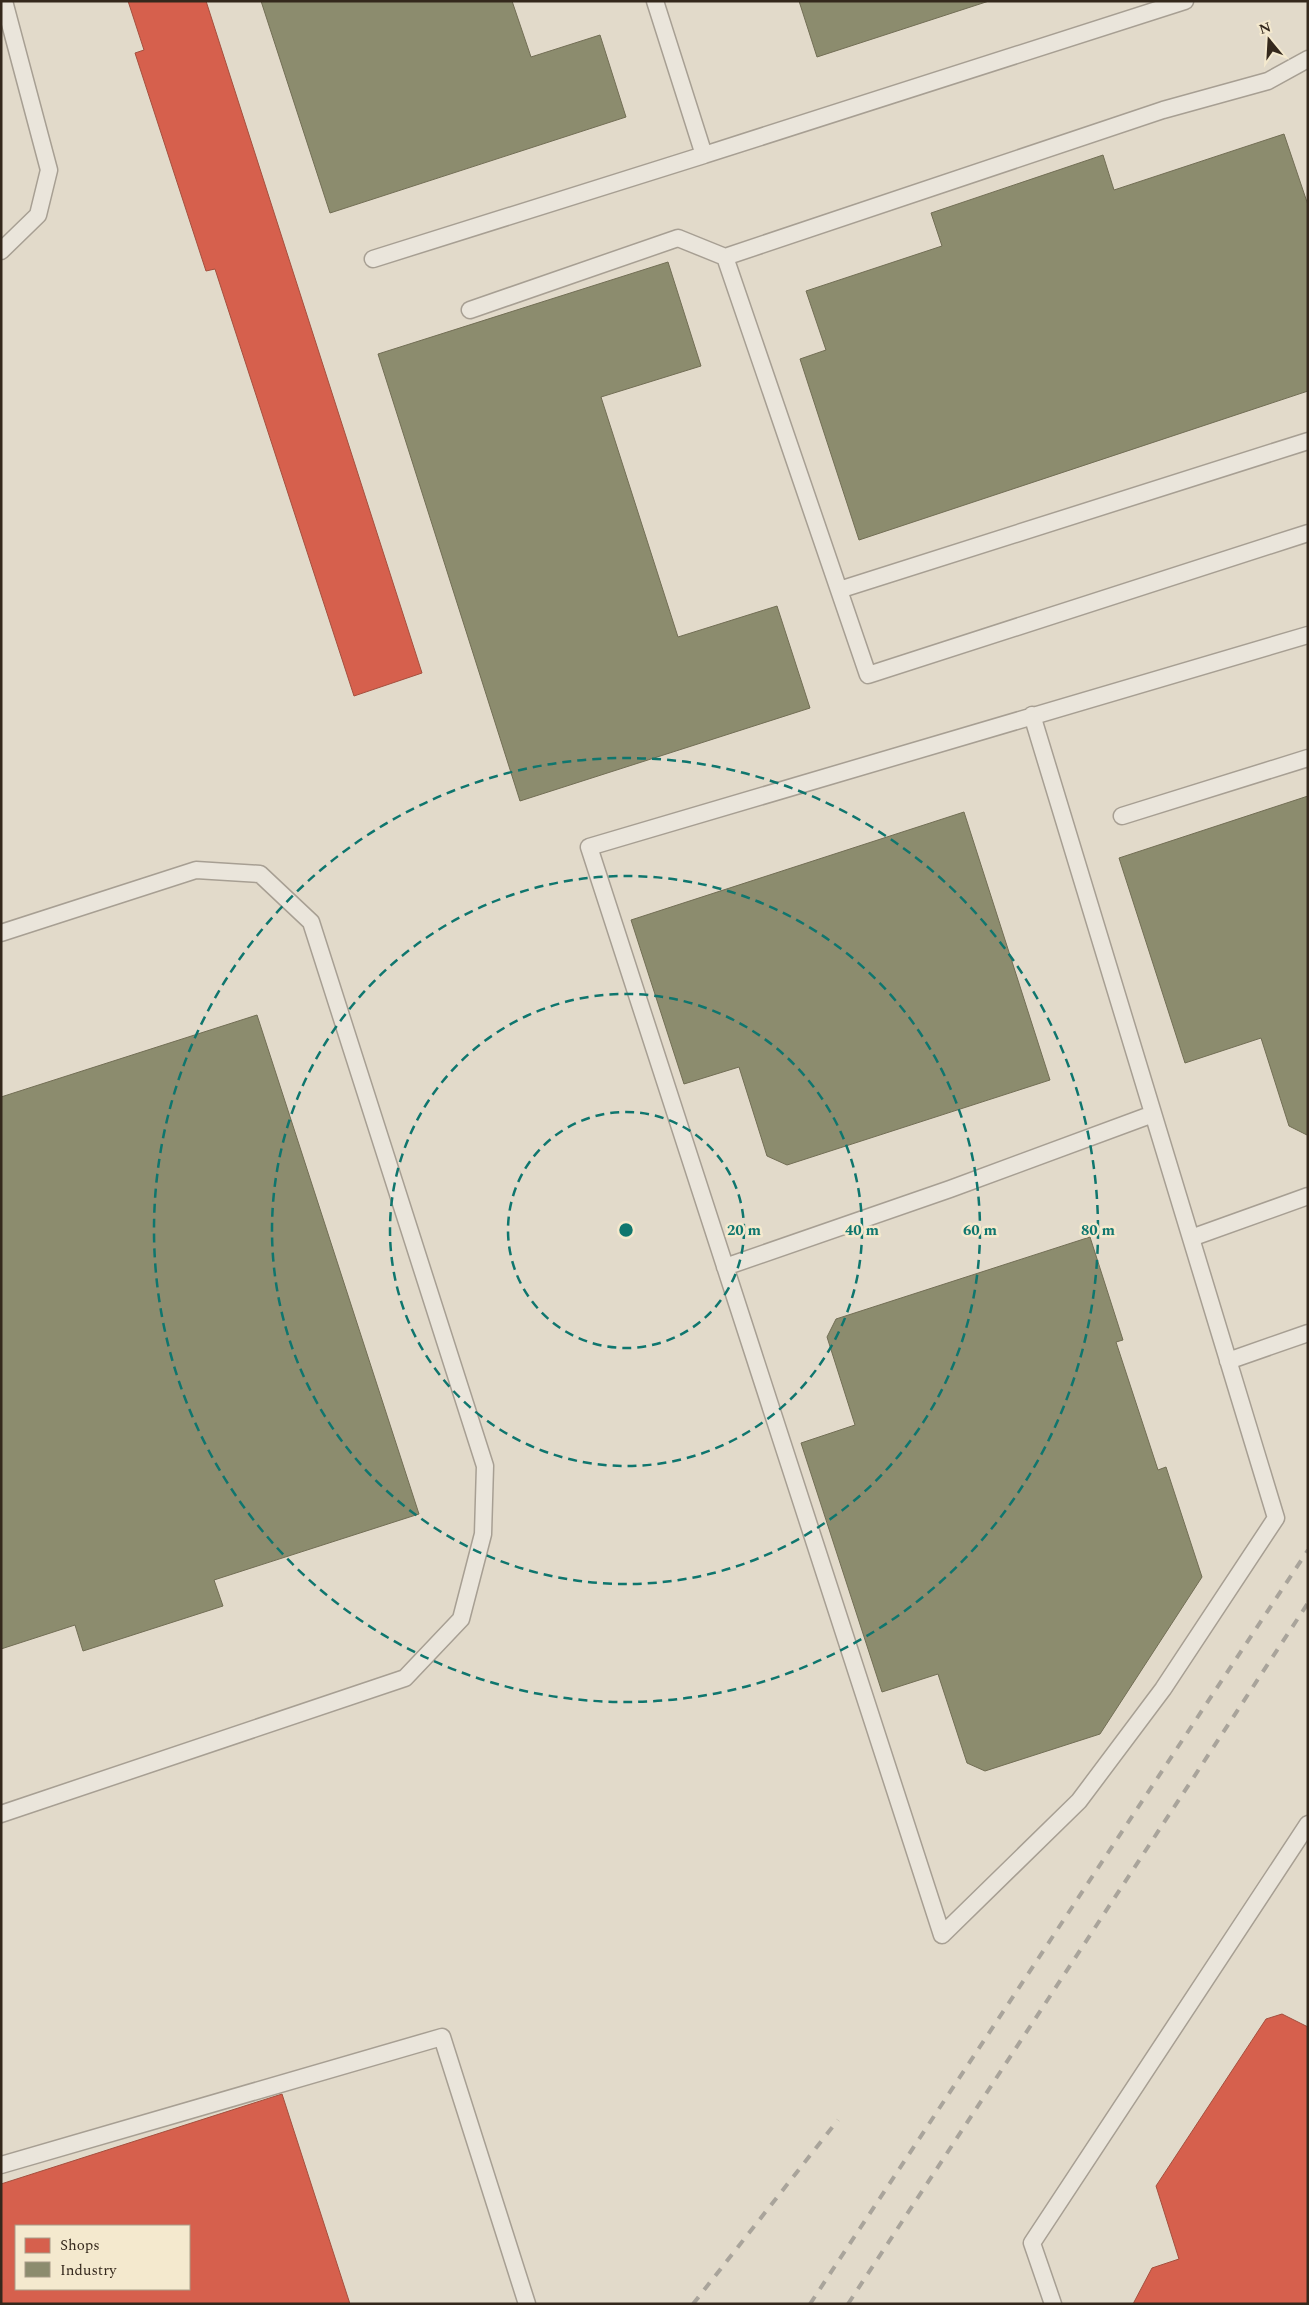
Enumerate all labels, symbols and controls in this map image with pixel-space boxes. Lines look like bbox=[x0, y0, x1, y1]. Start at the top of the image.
north arrow bbox=[1244, 15, 1294, 65]
text: N bbox=[1256, 16, 1274, 40]
text: 20 m bbox=[727, 1219, 762, 1242]
text: 40 m bbox=[845, 1219, 880, 1242]
text: 60 m bbox=[963, 1219, 998, 1242]
text: 80 m bbox=[1081, 1219, 1116, 1242]
centre of rings bbox=[617, 1221, 635, 1239]
legend bbox=[15, 2225, 190, 2290]
text: Shops bbox=[60, 2234, 100, 2257]
text: Industry bbox=[60, 2259, 117, 2282]

